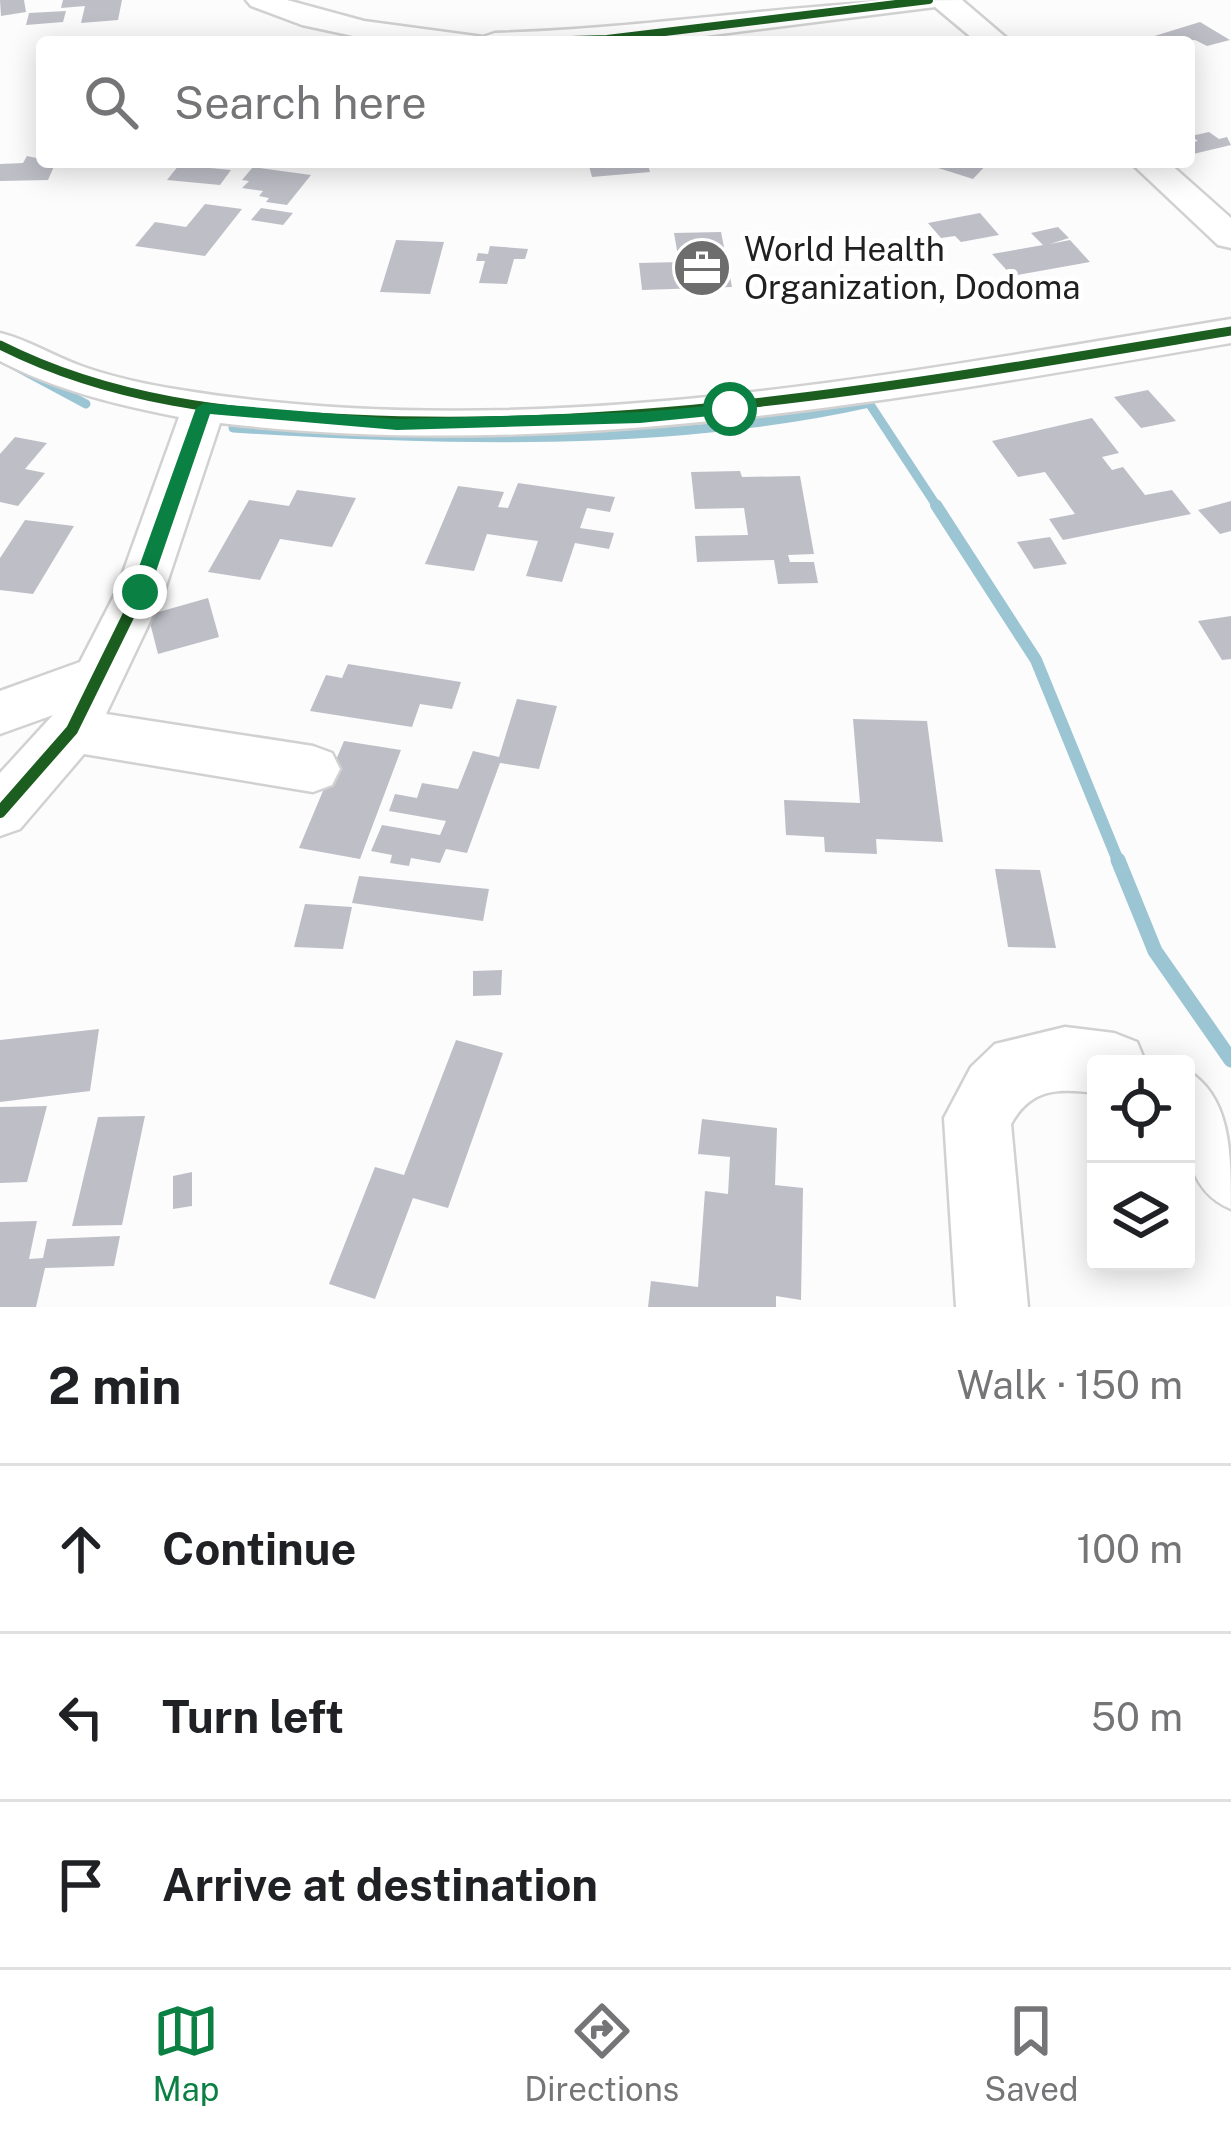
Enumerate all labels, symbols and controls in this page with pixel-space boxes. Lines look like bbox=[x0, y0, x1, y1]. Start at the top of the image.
search box bbox=[36, 36, 1195, 168]
icon: search bbox=[78, 69, 144, 135]
text: Search here bbox=[174, 76, 427, 129]
place label: World Health Organization, Dodoma bbox=[744, 230, 1081, 306]
office icon: World Health Organization, Dodoma bbox=[671, 237, 733, 299]
route start bbox=[703, 382, 757, 436]
route end bbox=[113, 565, 167, 619]
map controls bbox=[1087, 1055, 1195, 1271]
button: locate bbox=[1087, 1055, 1195, 1163]
button: layers bbox=[1087, 1163, 1195, 1271]
text: 2 min bbox=[48, 1356, 182, 1415]
text: Walk · 150 m bbox=[957, 1362, 1183, 1408]
icon: ahead bbox=[48, 1516, 114, 1582]
text: Continue bbox=[162, 1522, 356, 1575]
text: 100 m bbox=[1076, 1526, 1183, 1572]
icon: left bbox=[48, 1684, 114, 1750]
text: Turn left bbox=[162, 1690, 344, 1743]
text: 50 m bbox=[1091, 1694, 1183, 1740]
icon: arrive bbox=[48, 1852, 114, 1918]
text: Arrive at destination bbox=[162, 1858, 598, 1911]
tab: Map bbox=[152, 1998, 219, 2108]
tab: Directions bbox=[524, 1998, 679, 2108]
tab: Saved bbox=[984, 1998, 1079, 2108]

